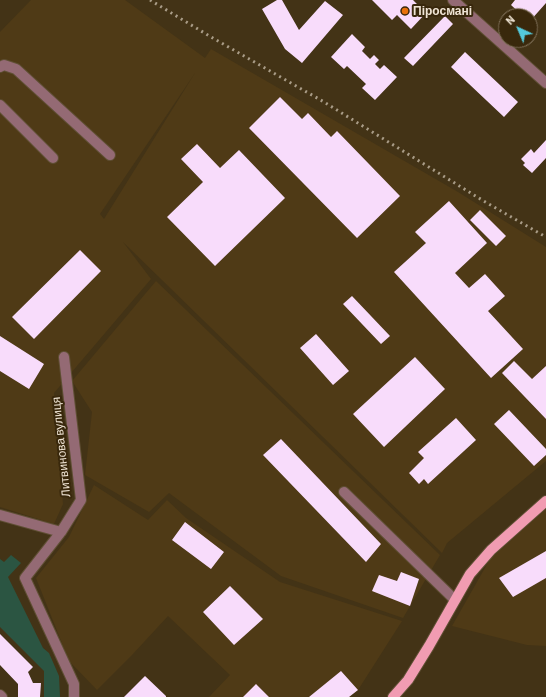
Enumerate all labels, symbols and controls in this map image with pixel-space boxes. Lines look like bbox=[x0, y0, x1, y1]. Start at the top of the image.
place label: Піросмані bbox=[413, 4, 472, 18]
marker: Піросмані bbox=[400, 6, 410, 16]
north arrow bbox=[498, 8, 538, 48]
text: N bbox=[503, 13, 517, 27]
street label: Литвинова вулиця bbox=[49, 396, 73, 498]

